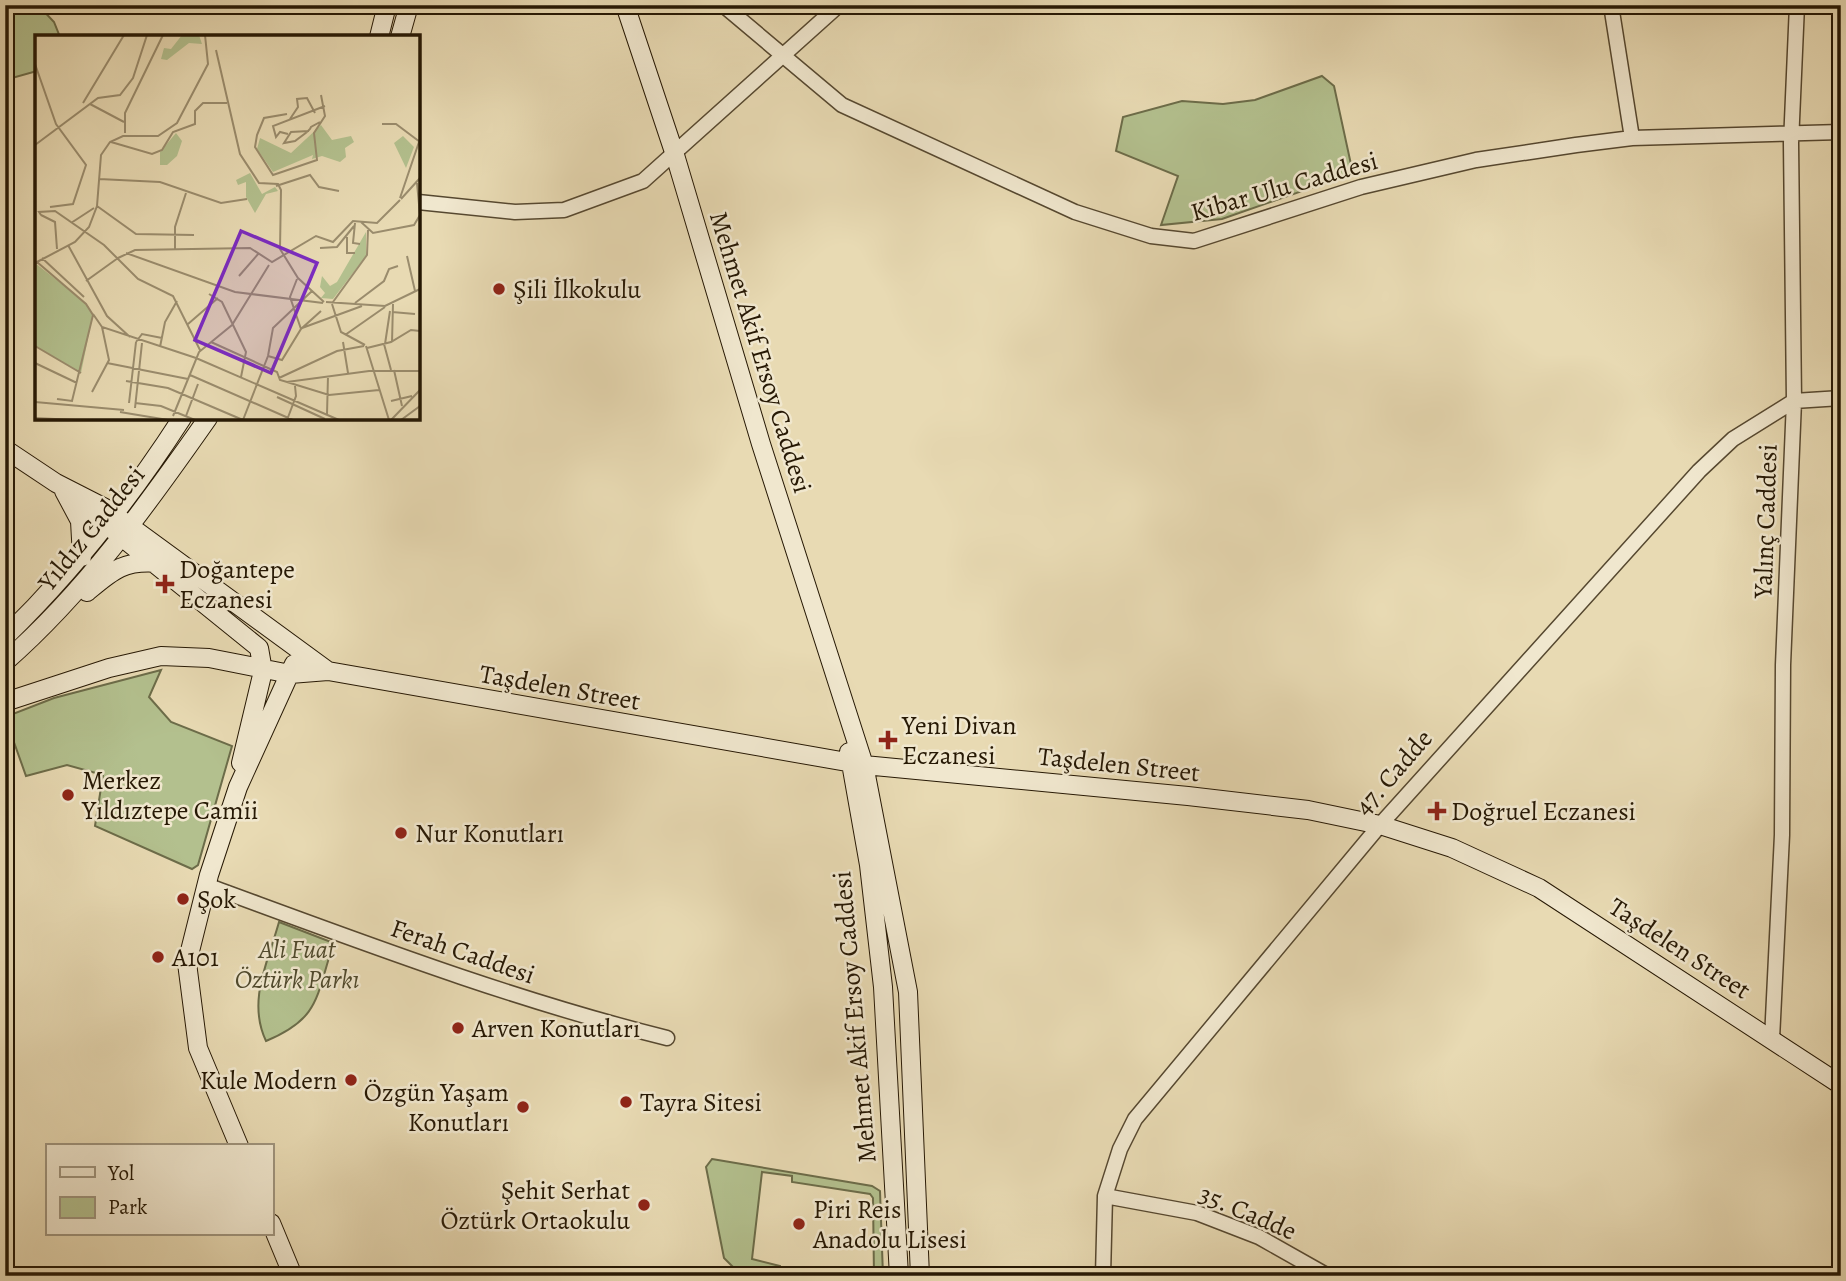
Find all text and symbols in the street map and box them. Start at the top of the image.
inset map [35,35,420,420]
street label: Kibar Ulu Caddesi [1186,143,1382,230]
street label: Mehmet Akif Ersoy Caddesi [701,207,820,497]
place label: Şili İlkokulu [513,272,642,307]
marker: Şili İlkokulu [491,281,507,297]
street label: Yalınç Caddesi [1745,443,1786,600]
street label: Yıldız Caddesi [29,458,153,599]
place label: Doğantepe Eczanesi [179,552,295,617]
marker: Doğantepe Eczanesi [157,576,173,592]
street label: Taşdelen Street [477,656,643,719]
place label: Yeni Divan Eczanesi [901,708,1016,773]
street label: 47. Cadde [1346,722,1440,823]
marker: Yeni Divan Eczanesi [880,732,896,748]
street label: Taşdelen Street [1036,739,1202,790]
place label: Merkez Yıldıztepe Camii [81,763,258,828]
marker: Merkez Yıldıztepe Camii [60,787,76,803]
place label: Doğruel Eczanesi [1451,794,1636,829]
marker: Doğruel Eczanesi [1429,803,1445,819]
place label: Nur Konutları [415,816,564,851]
marker: Nur Konutları [393,825,409,841]
street label: Mehmet Akif Ersoy Caddesi [824,870,885,1164]
place label: Şok [197,882,236,917]
street label: Taşdelen Street [1602,890,1758,1008]
marker: Şok [175,891,191,907]
street label: Ferah Caddesi [386,910,540,993]
park label: Ali Fuat Öztürk Parkı [235,932,359,997]
place label: A101 [171,940,219,975]
marker: A101 [150,949,166,965]
place label: Arven Konutları [471,1011,640,1046]
marker: Arven Konutları [450,1020,466,1036]
place label: Kule Modern [200,1063,337,1098]
marker: Kule Modern [343,1072,359,1088]
place label: Özgün Yaşam Konutları [364,1075,509,1140]
place label: Tayra Sitesi [640,1085,762,1120]
marker: Tayra Sitesi [618,1094,634,1110]
marker: Özgün Yaşam Konutları [515,1099,531,1115]
legend [46,1144,273,1236]
text: Yol [107,1159,134,1187]
place label: Şehit Serhat Öztürk Ortaokulu [440,1173,631,1238]
street label: 35. Cadde [1194,1176,1302,1249]
place label: Piri Reis Anadolu Lisesi [812,1192,967,1257]
text: Park [108,1193,148,1221]
marker: Şehit Serhat Öztürk Ortaokulu [636,1197,652,1213]
marker: Piri Reis Anadolu Lisesi [791,1216,807,1232]

